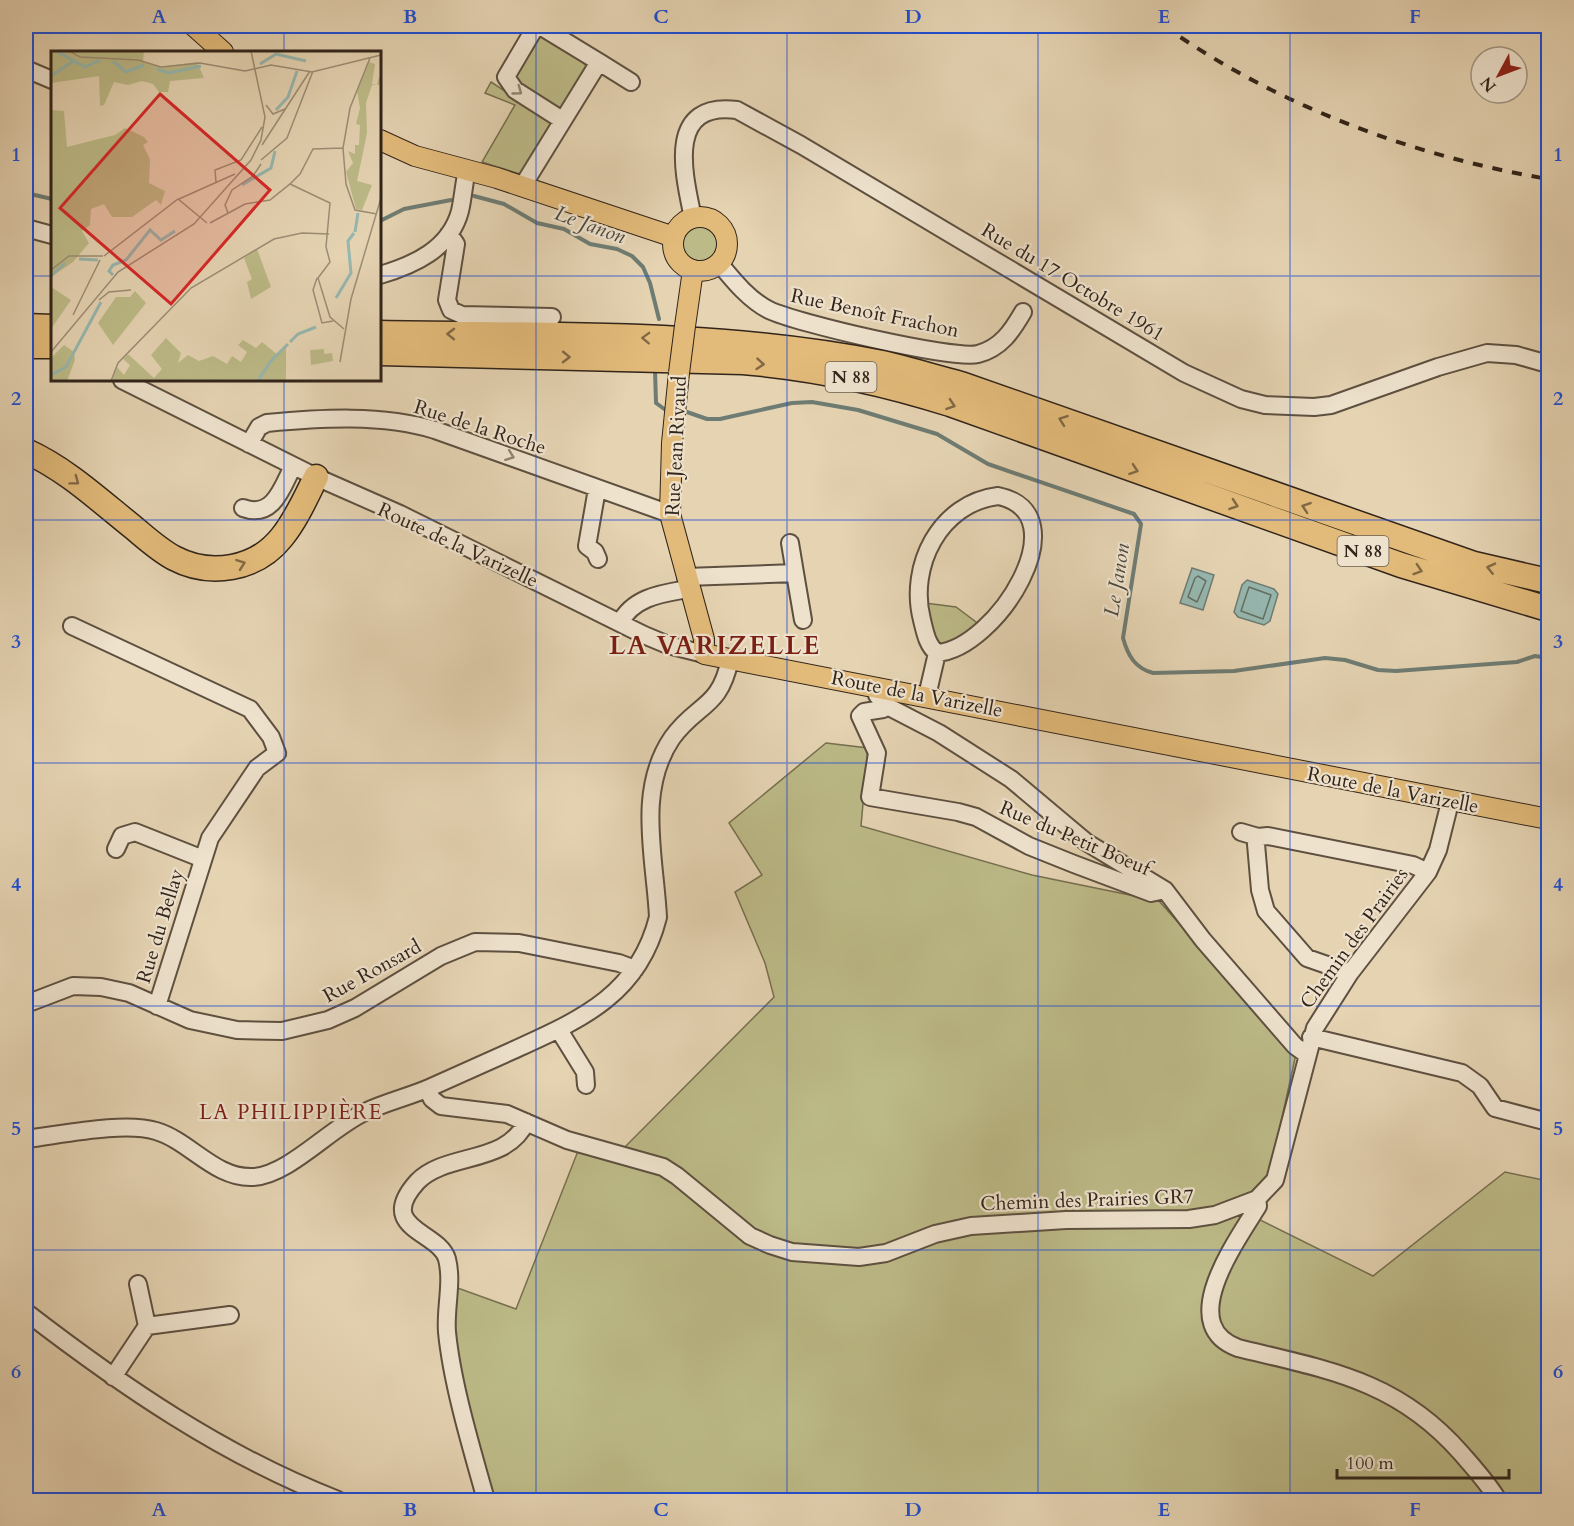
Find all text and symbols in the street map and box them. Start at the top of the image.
text: A [151,3,167,30]
text: B [403,3,417,30]
text: C [653,3,669,30]
text: D [904,3,922,30]
text: E [1158,3,1170,30]
text: F [1409,3,1421,30]
north arrow [1469,45,1529,105]
inset map [51,51,381,381]
text: N [1476,72,1501,97]
one-way arrow [512,84,523,95]
text: 1 [11,141,21,168]
text: 1 [1553,141,1563,168]
water label: Le Janon [550,199,630,252]
street label: Rue du 17 Octobre 1961 [976,217,1170,347]
street label: Rue Benoît Frachon [788,282,962,344]
one-way arrow [447,328,456,341]
one-way arrow [642,332,651,345]
one-way arrow [561,350,570,363]
one-way arrow [756,357,765,370]
road number: N 88 [826,362,876,392]
street label: Rue Jean Rivaud [659,375,693,517]
text: 2 [11,385,21,412]
text: 2 [1553,385,1563,412]
street label: Rue de la Roche [411,393,549,461]
one-way arrow [945,397,955,410]
one-way arrow [1058,415,1069,428]
one-way arrow [504,449,515,462]
one-way arrow [1128,462,1139,475]
one-way arrow [68,474,79,485]
street label: Route de la Varizelle [373,496,543,594]
one-way arrow [1228,498,1239,511]
one-way arrow [1301,502,1312,514]
road number: N 88 [1338,536,1388,566]
water label: Le Janon [1097,541,1137,619]
one-way arrow [235,559,246,572]
one-way arrow [1487,562,1497,575]
one-way arrow [1412,563,1423,575]
text: 3 [11,628,21,655]
district label: LA VARIZELLE [609,628,821,663]
text: 3 [1553,628,1563,655]
street label: Route de la Varizelle [829,664,1005,724]
street label: Route de la Varizelle [1305,760,1481,820]
street label: Rue du Petit Boeuf [995,794,1157,883]
street label: Chemin des Prairies [1294,862,1414,1014]
street label: Rue du Bellay [130,865,190,987]
text: 4 [11,871,21,898]
text: 4 [1553,871,1563,898]
street label: Rue Ronsard [318,933,426,1009]
district label: LA PHILIPPIÈRE [199,1098,383,1127]
text: 5 [11,1115,21,1142]
text: 5 [1553,1115,1563,1142]
street label: Chemin des Prairies GR7 [980,1183,1194,1217]
text: 6 [11,1358,21,1385]
text: 6 [1553,1358,1563,1385]
scale bar [1337,1442,1510,1480]
text: 100 m [1346,1451,1394,1476]
text: A [151,1496,167,1523]
text: B [403,1496,417,1523]
text: C [653,1496,669,1523]
text: D [904,1496,922,1523]
text: E [1158,1496,1170,1523]
text: F [1409,1496,1421,1523]

